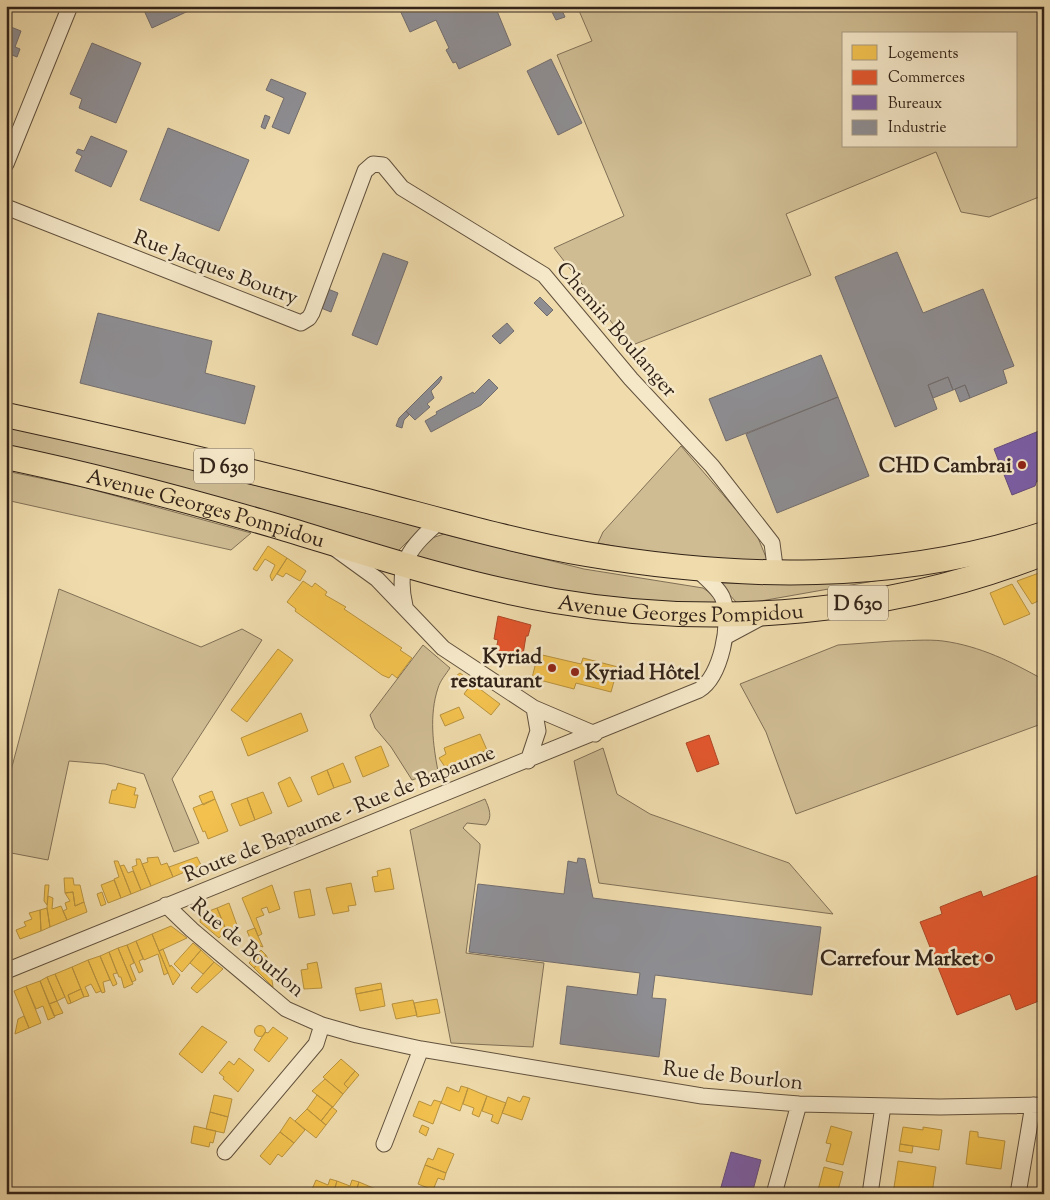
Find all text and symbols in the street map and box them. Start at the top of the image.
legend [842,32,1018,148]
text: Logements [888,44,959,65]
text: Commerces [888,68,965,89]
text: Bureaux [888,94,942,115]
text: Industrie [888,118,946,139]
street label: Rue Jacques Boutry [129,224,303,314]
street label: Chemin Boulanger [548,256,683,405]
road number: D 630 [194,448,254,484]
place label: CHD Cambrai [879,452,1012,482]
marker: CHD Cambrai [1016,459,1028,471]
street label: Avenue Georges Pompidou [83,463,328,557]
road number: D 630 [828,586,888,620]
street label: Avenue Georges Pompidou [555,589,805,632]
place label: Kyriad restaurant [450,643,543,697]
place label: Kyriad Hôtel [585,659,700,689]
marker: Kyriad restaurant [546,662,558,674]
marker: Kyriad Hôtel [569,666,581,678]
street label: Route de Bapaume - Rue de Bapaume [179,738,500,891]
street label: Rue de Bourlon [183,892,310,1005]
place label: Carrefour Market [820,945,980,975]
marker: Carrefour Market [983,952,995,964]
street label: Rue de Bourlon [661,1055,804,1099]

